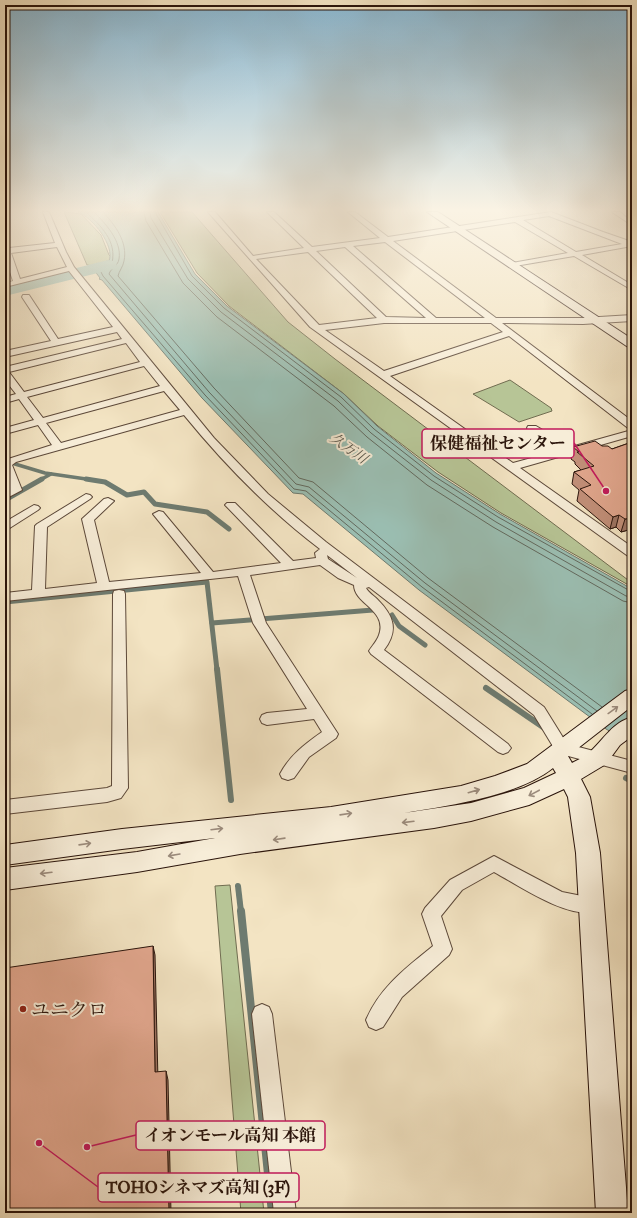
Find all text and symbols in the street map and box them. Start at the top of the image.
water label: 久万川 [327,429,372,469]
callout: 保健福祉センター [422,429,574,458]
text: 保健福祉センター [430,433,566,454]
one-way arrow [608,705,619,714]
one-way arrow [467,787,480,795]
one-way arrow [528,790,540,798]
one-way arrow [339,810,352,818]
one-way arrow [402,819,415,826]
one-way arrow [210,826,223,833]
one-way arrow [273,835,286,843]
one-way arrow [78,840,91,848]
one-way arrow [168,851,181,859]
one-way arrow [40,869,53,877]
place label: ユニクロ [31,998,107,1021]
marker: ユニクロ [18,1004,28,1014]
callout: イオンモール高知 本館 [136,1121,325,1150]
text: イオンモール高知 本館 [144,1125,316,1146]
callout: TOHOシネマズ高知 (3F) [98,1173,299,1202]
text: TOHOシネマズ高知 (3F) [105,1177,290,1198]

